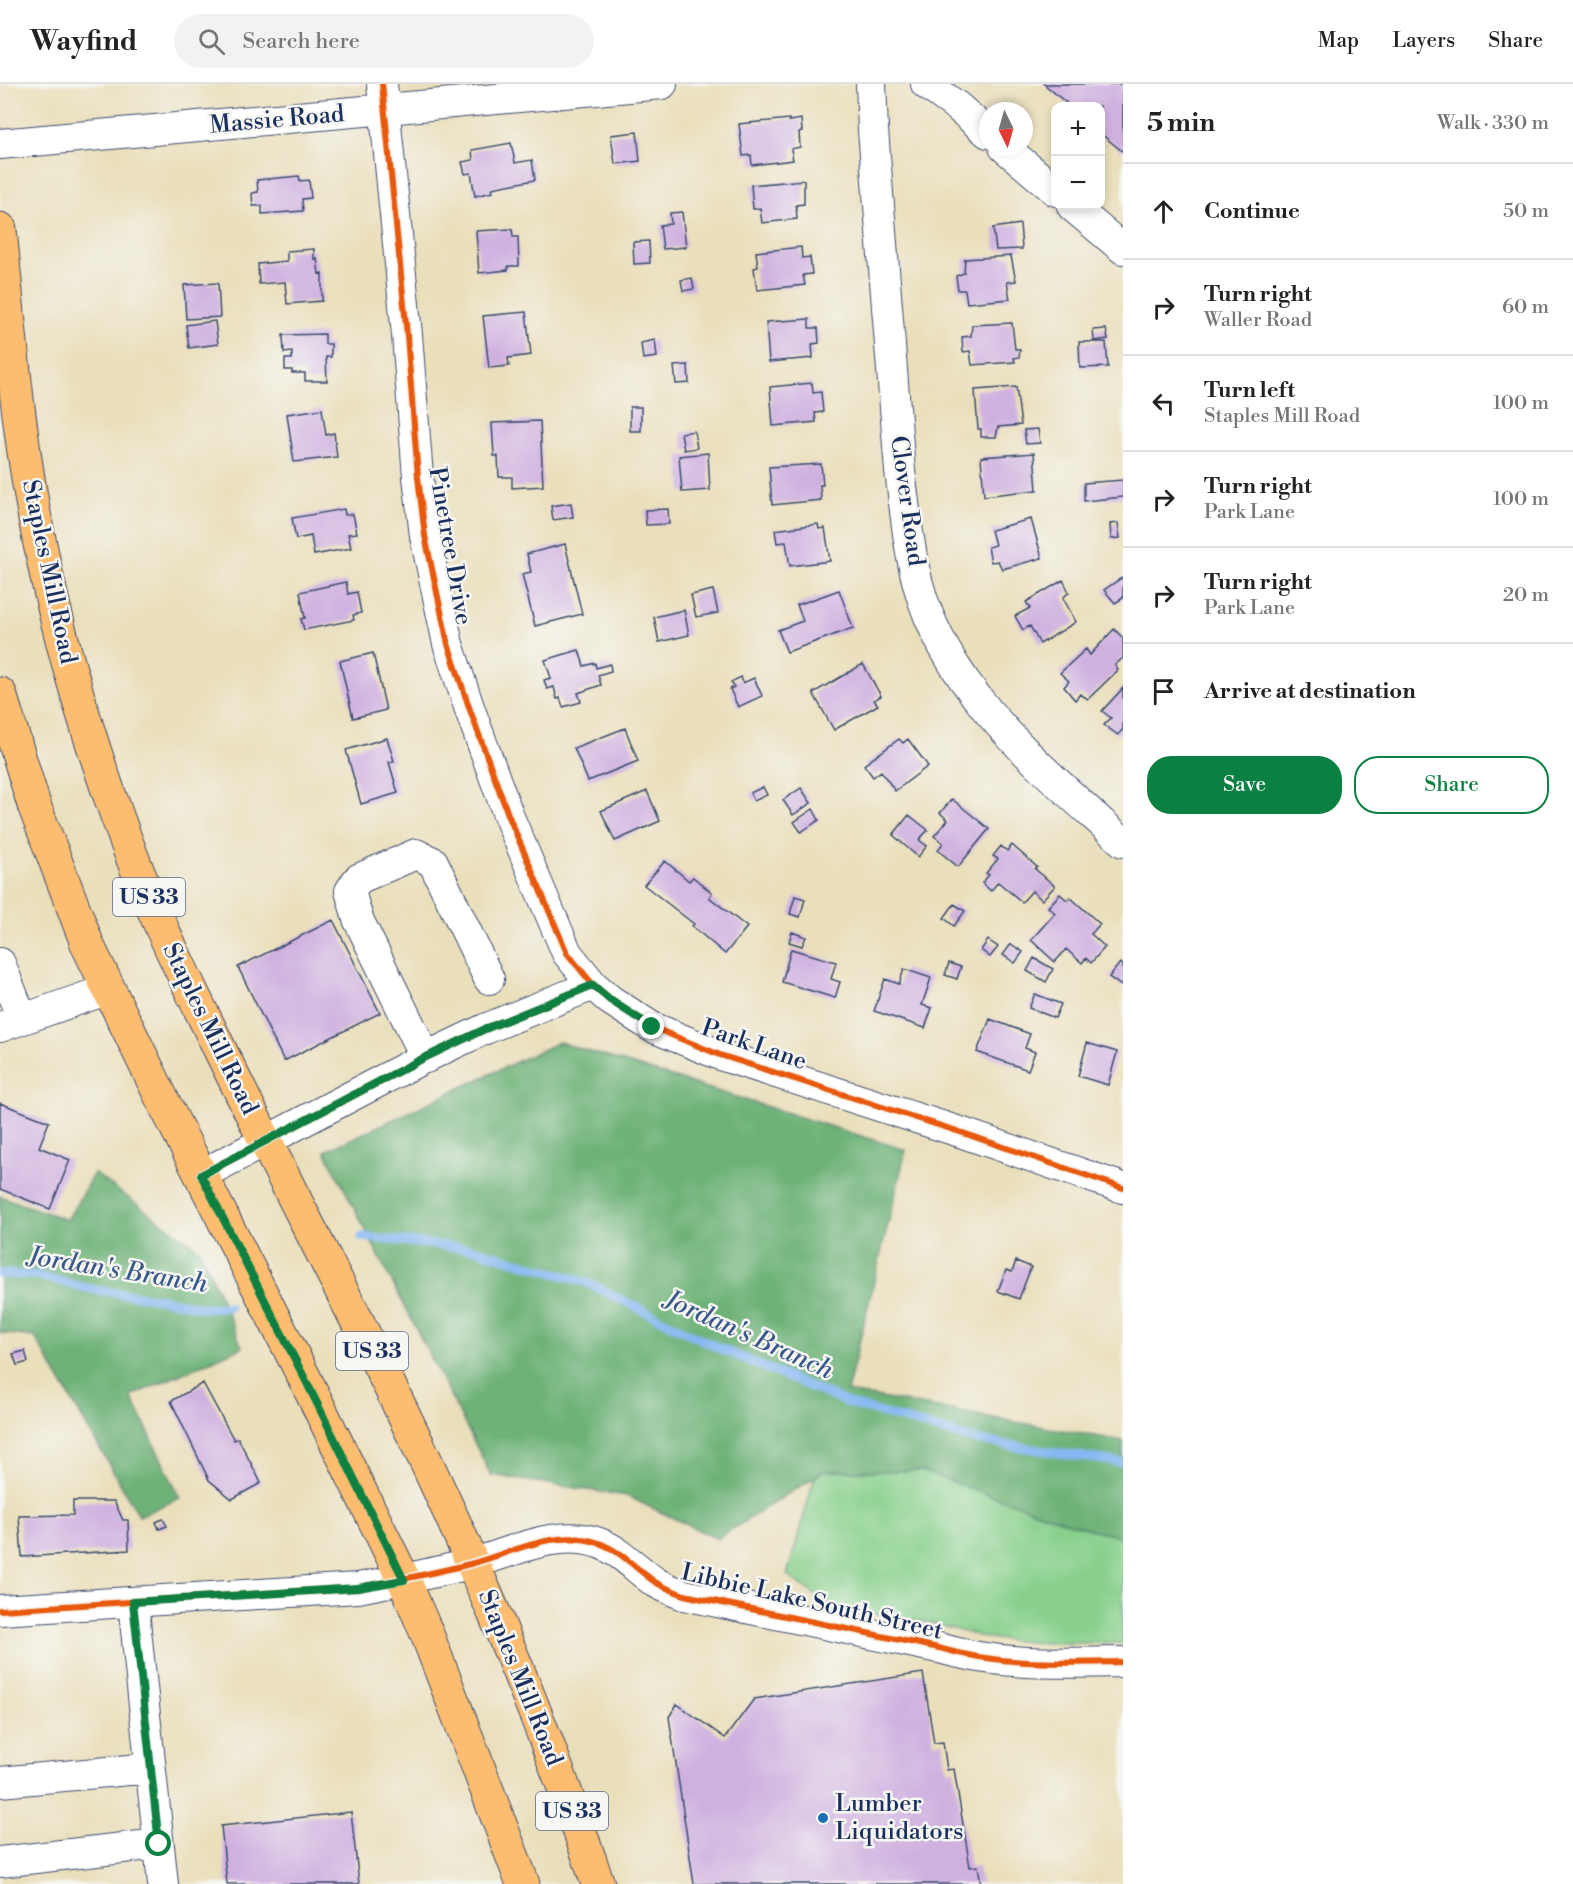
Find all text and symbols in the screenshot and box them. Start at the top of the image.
search box [174,14,594,68]
text: Wayfind [30,24,138,59]
icon: search [195,25,228,58]
text: Search here [243,28,360,55]
text: Map [1318,28,1359,54]
text: Layers [1392,28,1455,54]
text: Share [1488,28,1543,54]
street label: Massie Road [208,99,346,141]
north arrow [979,102,1033,156]
map controls [1051,102,1105,210]
button: + [1051,102,1105,156]
text: 5 min [1147,107,1215,139]
text: Walk · 330 m [1437,111,1549,136]
button: − [1051,156,1105,210]
icon: ahead [1147,195,1180,228]
text: Continue [1204,198,1300,225]
text: 50 m [1503,199,1549,224]
text: Turn right [1204,281,1312,308]
icon: right [1147,291,1180,324]
text: 60 m [1502,295,1549,320]
text: Waller Road [1204,308,1312,333]
text: Turn left [1204,377,1295,404]
icon: left [1147,387,1180,420]
text: 100 m [1493,391,1549,416]
text: Staples Mill Road [1204,404,1360,429]
street label: Clover Road [883,434,931,568]
street label: Pinetree Drive [421,465,479,627]
text: Turn right [1204,473,1312,500]
street label: Staples Mill Road [15,477,83,667]
icon: right [1147,483,1180,516]
text: 100 m [1493,487,1549,512]
text: Park Lane [1204,500,1295,525]
text: Turn right [1204,569,1312,596]
icon: right [1147,579,1180,612]
text: 20 m [1503,583,1549,608]
text: Park Lane [1204,596,1295,621]
icon: arrive [1147,675,1180,708]
text: Arrive at destination [1204,678,1416,705]
button: Save [1147,756,1342,814]
button: Share [1354,756,1549,814]
road number: US 33 [113,878,185,916]
street label: Staples Mill Road [155,938,265,1120]
route end [638,1013,664,1039]
street label: Park Lane [697,1013,811,1077]
water label: Jordan's Branch [23,1240,210,1300]
water label: Jordan's Branch [657,1282,839,1387]
road number: US 33 [336,1332,408,1370]
street label: Libbie Lake South Street [678,1557,946,1647]
street label: Staples Mill Road [471,1586,569,1771]
place label: Lumber Liquidators [835,1789,964,1847]
road number: US 33 [536,1792,608,1830]
marker: Lumber Liquidators [816,1811,830,1825]
route start [145,1830,171,1856]

